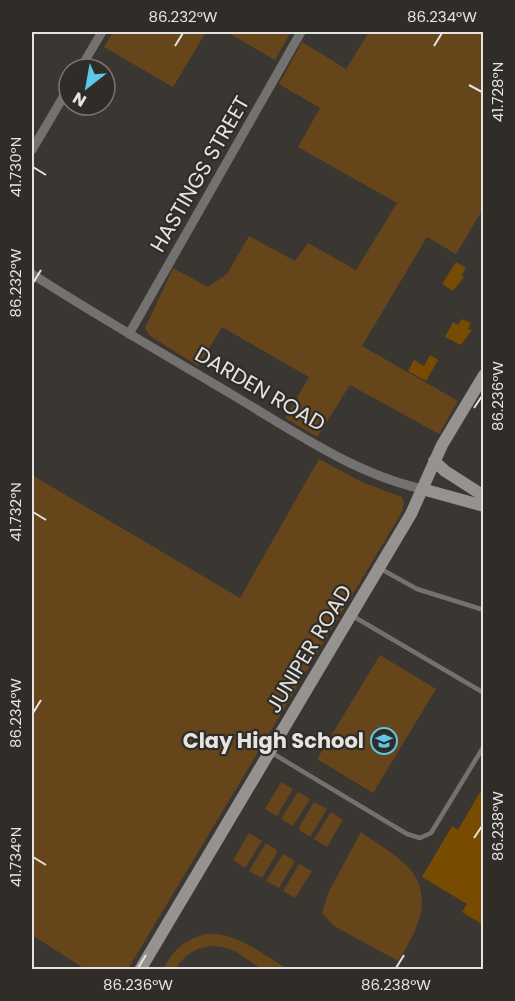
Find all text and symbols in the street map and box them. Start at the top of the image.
text: 86.232°W [148,6,218,27]
text: 86.234°W [407,6,477,27]
north arrow [57,57,117,117]
text: 41.728°N [487,62,508,122]
text: N [68,86,91,112]
street label: HASTINGS STREET [143,90,256,257]
text: 41.730°N [5,137,26,197]
text: 86.232°W [5,248,26,318]
street label: DARDEN ROAD [190,339,331,438]
text: 86.236°W [487,361,508,431]
text: 41.732°N [5,482,26,542]
street label: JUNIPER ROAD [259,579,358,718]
text: 86.234°W [5,678,26,748]
place label: Clay High School [183,726,364,755]
school or university icon: Clay High School [369,726,399,756]
text: 86.238°W [487,791,508,861]
text: 41.734°N [5,827,26,887]
text: 86.236°W [103,974,173,995]
text: 86.238°W [361,974,431,995]

